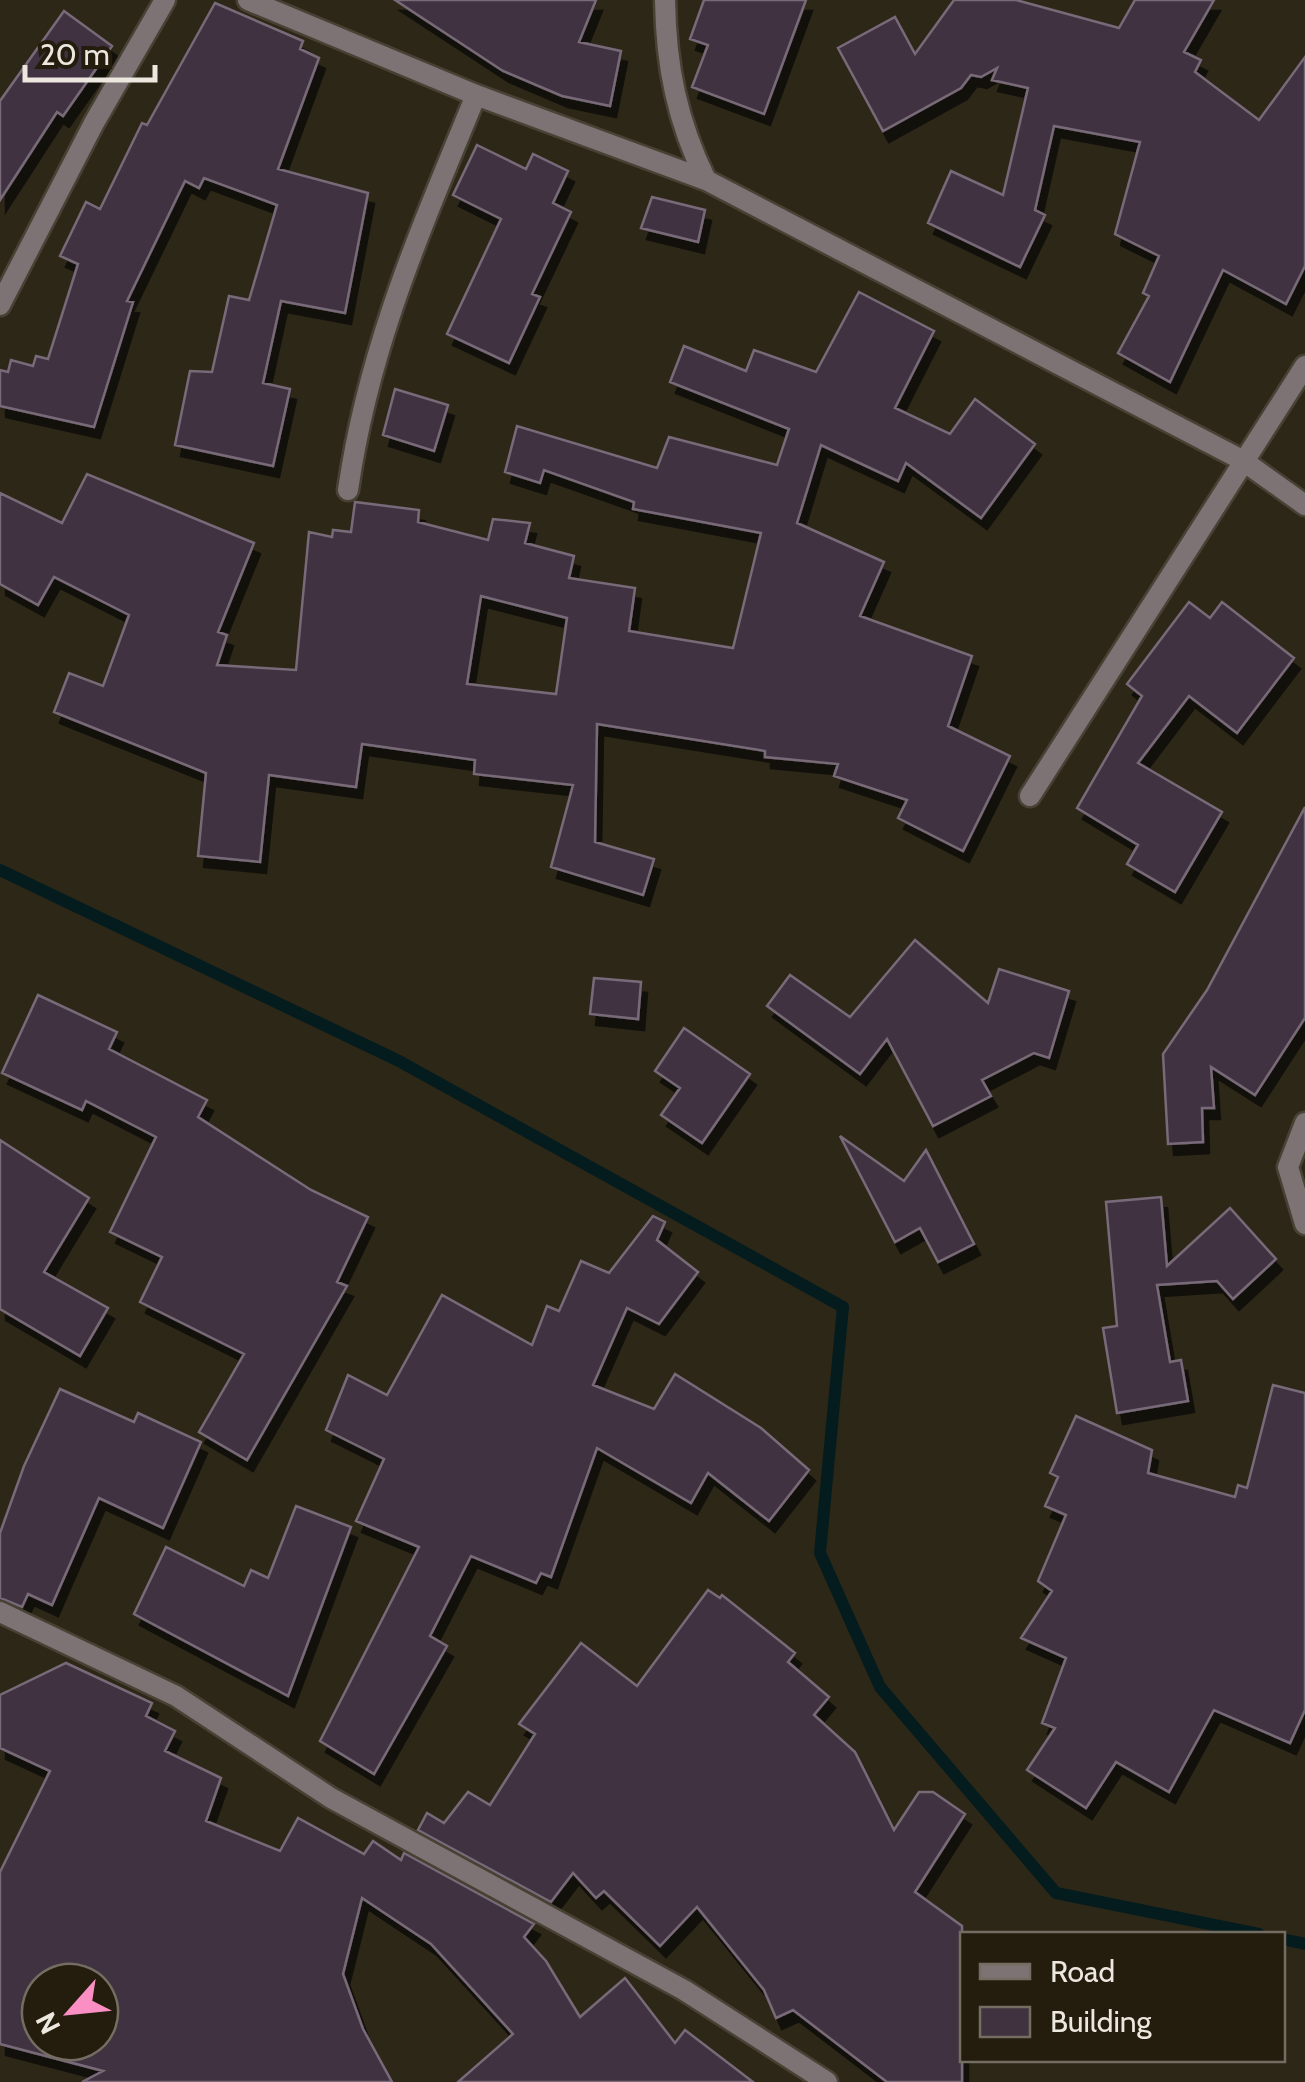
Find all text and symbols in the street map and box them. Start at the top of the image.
scale bar [25,20,155,82]
text: 20 m [40,36,110,73]
legend [960,1932,1285,2062]
text: Road [1050,1953,1115,1990]
north arrow [20,1962,120,2062]
text: Building [1050,2003,1153,2040]
text: N [28,2007,67,2040]

